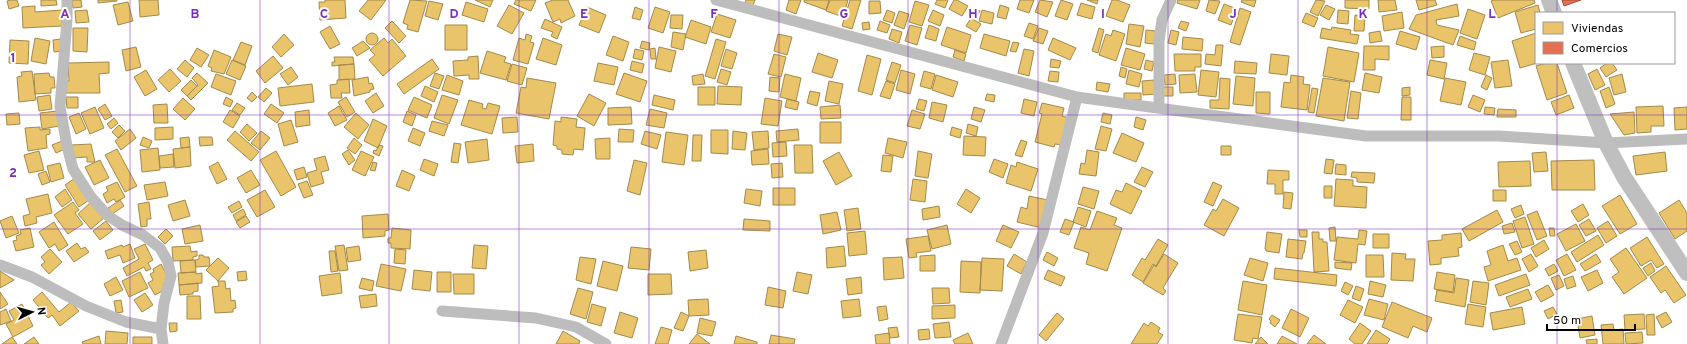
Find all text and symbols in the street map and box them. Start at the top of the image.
text: A [60,7,70,23]
text: B [191,7,200,23]
text: C [320,7,328,23]
text: D [449,7,459,23]
text: E [580,7,588,23]
text: F [710,7,718,23]
text: G [840,7,849,23]
text: H [968,7,978,23]
text: I [1101,7,1105,23]
text: J [1229,7,1237,23]
text: K [1358,7,1368,23]
text: L [1488,7,1496,23]
legend [1535,12,1675,64]
text: Viviendas [1571,21,1623,37]
text: Comercios [1571,41,1628,57]
text: 1 [10,51,16,67]
text: 2 [9,166,17,182]
north arrow [12,292,52,332]
text: N [34,306,48,316]
scale bar [1547,306,1635,332]
text: 50 m [1553,313,1581,329]

